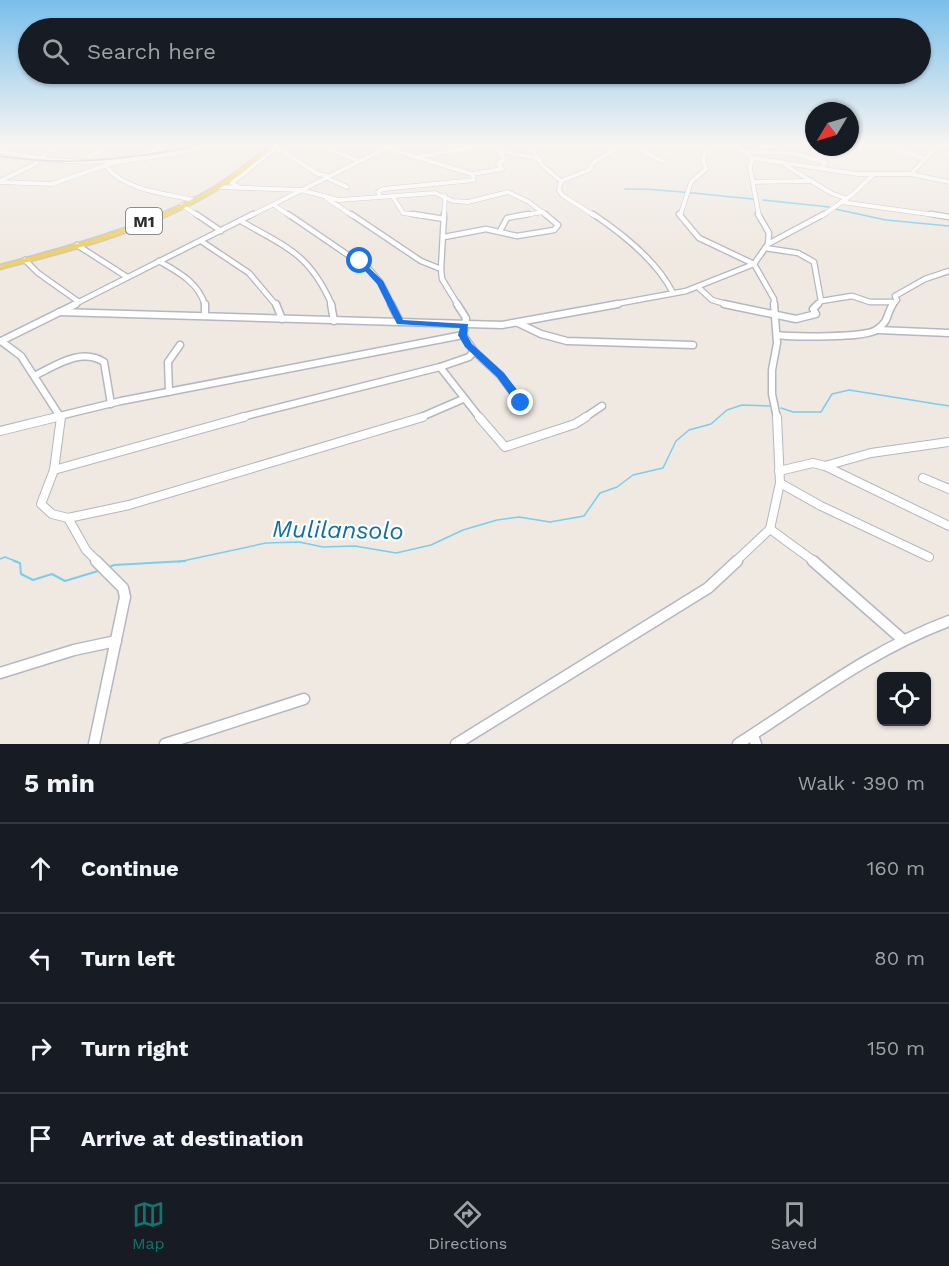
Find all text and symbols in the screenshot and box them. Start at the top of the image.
search box [18,18,931,84]
icon: search [39,35,72,68]
text: Search here [87,39,216,64]
north arrow [805,102,859,156]
road number: M1 [126,208,162,234]
route start [346,247,372,273]
route end [507,389,533,415]
water label: Mulilansolo [272,515,404,545]
map controls [877,672,931,726]
button: locate [877,672,931,726]
text: 5 min [24,768,95,798]
text: Walk · 390 m [798,771,925,795]
icon: ahead [24,852,57,885]
text: Continue [81,856,179,881]
text: 160 m [867,856,925,880]
icon: left [24,942,57,975]
text: Turn left [81,946,175,971]
text: 80 m [874,946,925,970]
icon: right [24,1032,57,1065]
text: Turn right [81,1036,188,1061]
text: 150 m [867,1036,925,1060]
icon: arrive [24,1122,57,1155]
text: Arrive at destination [81,1126,304,1151]
tab: Map [132,1198,165,1253]
tab: Directions [428,1198,507,1253]
tab: Saved [771,1198,817,1253]

